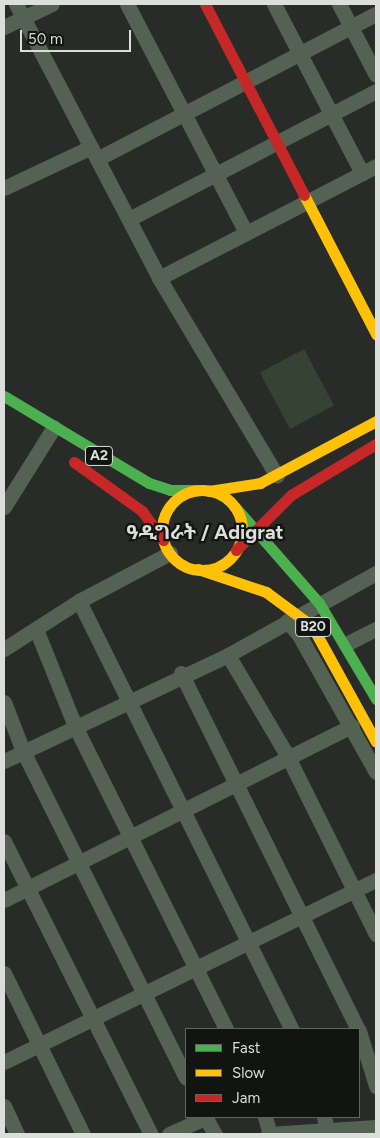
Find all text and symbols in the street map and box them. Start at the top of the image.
scale bar [22,20,134,52]
text: 50 m [28,30,63,48]
road number: A2 [84,444,114,468]
district label: ዓዲግራት / Adigrat [126,520,284,544]
road number: B20 [294,616,332,638]
legend [185,1028,360,1118]
text: Fast [232,1039,260,1057]
text: Slow [232,1064,265,1082]
text: Jam [232,1089,260,1107]

